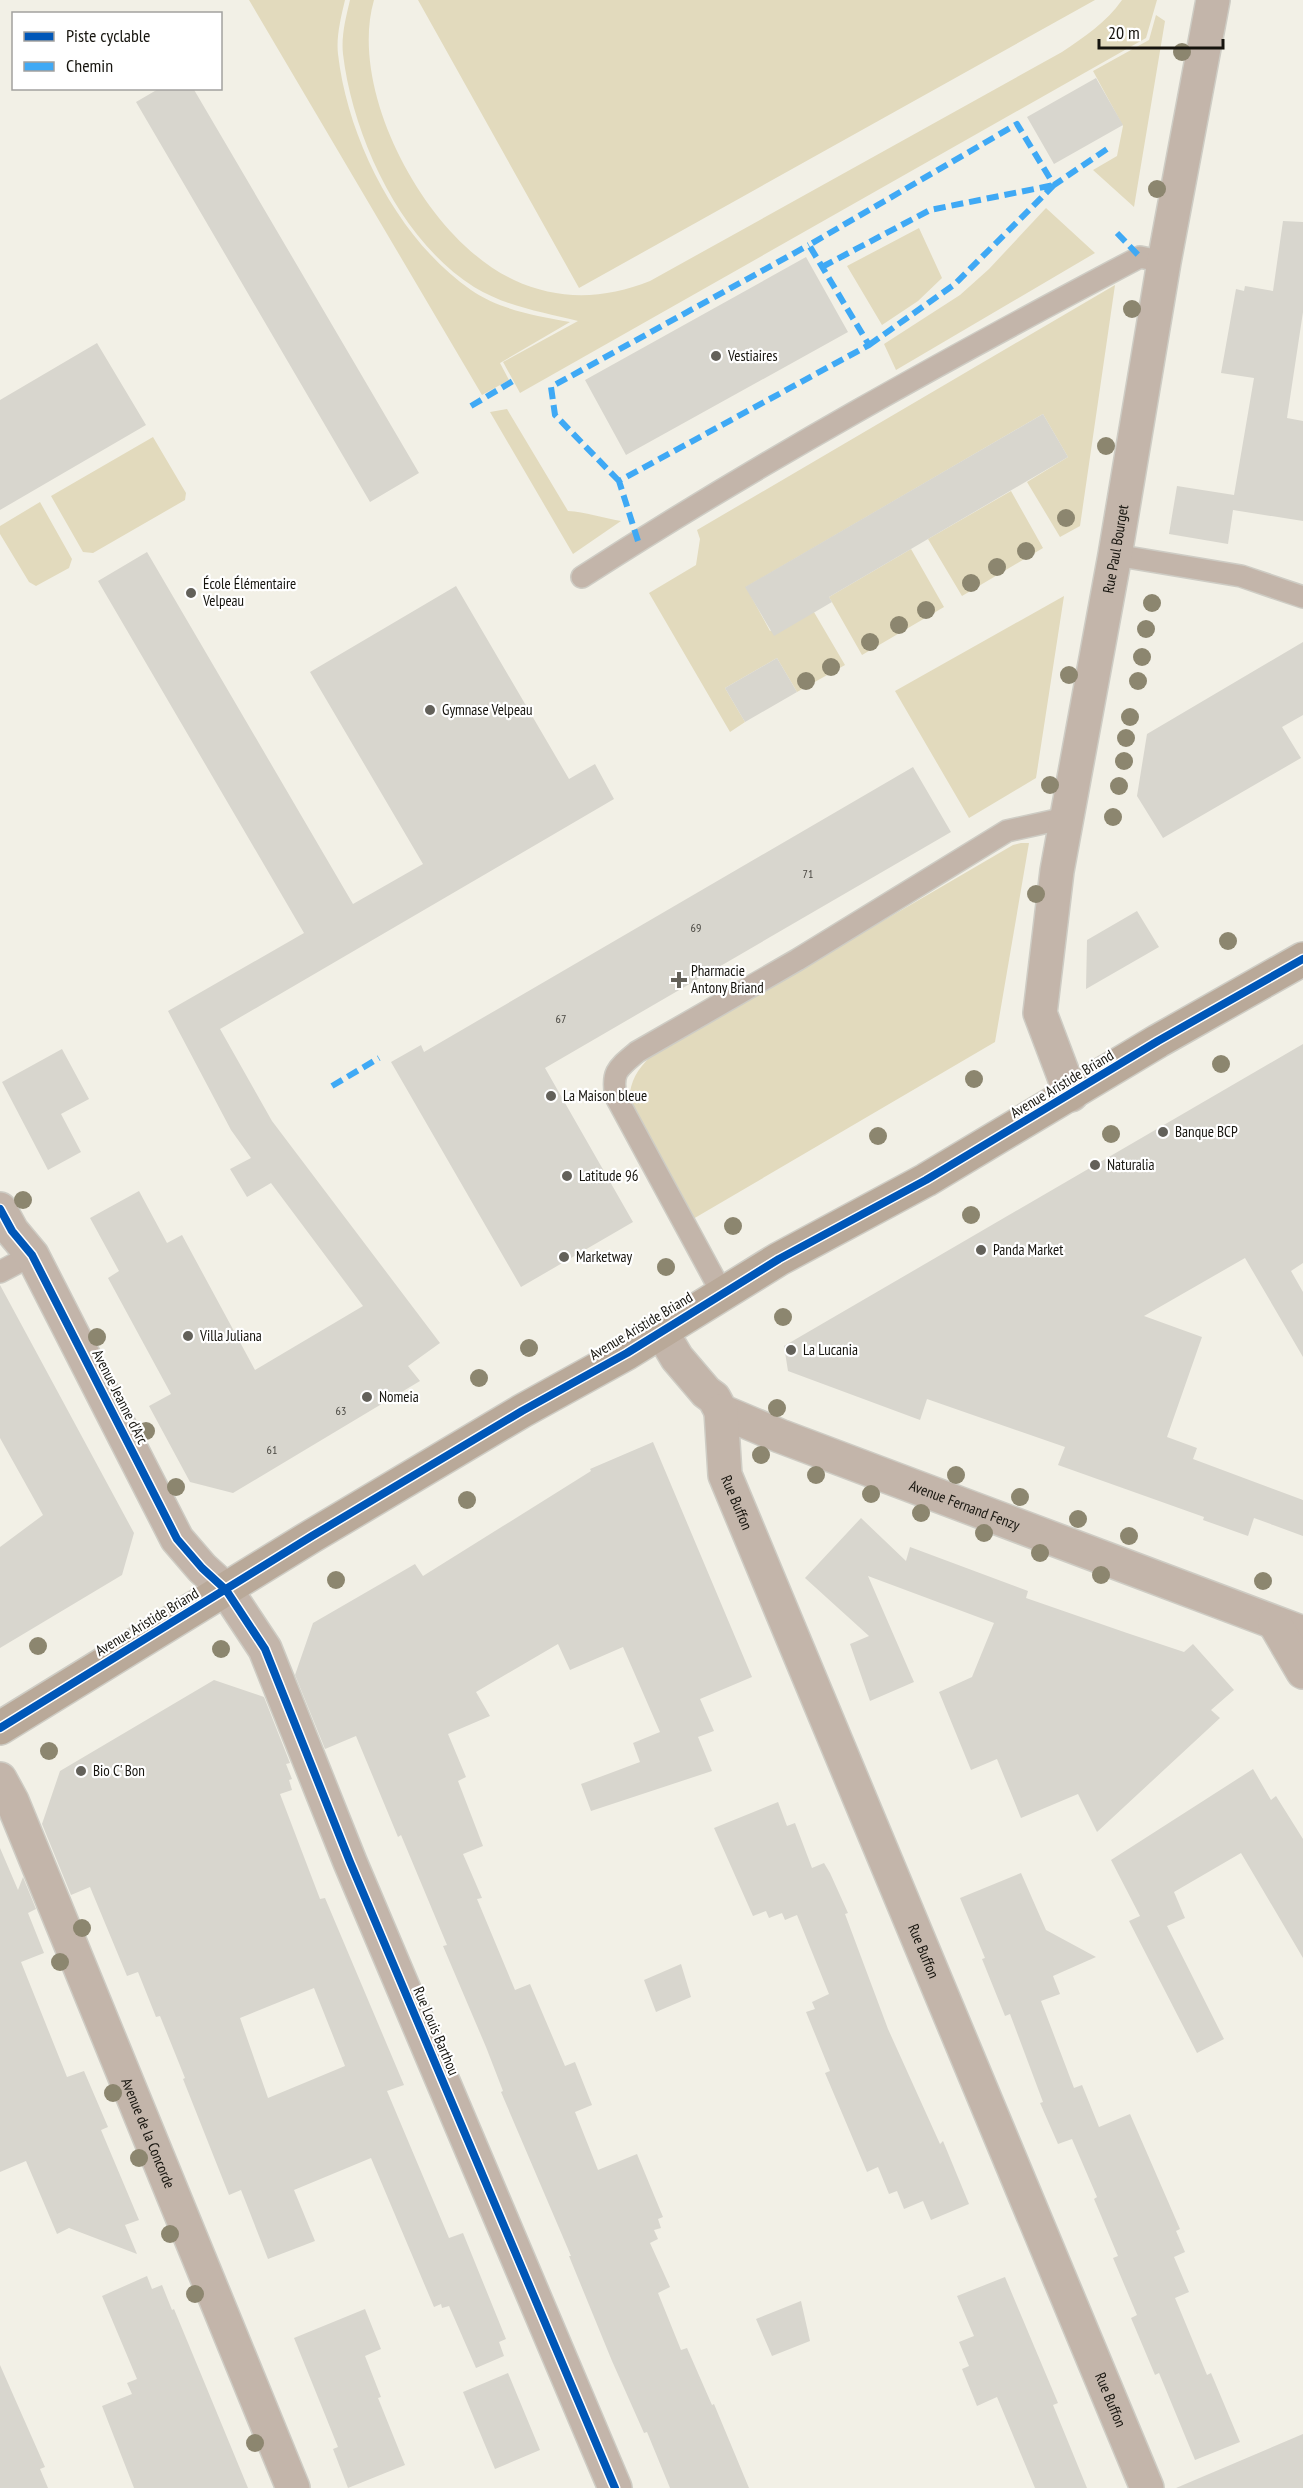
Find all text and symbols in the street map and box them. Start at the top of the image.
legend [12,12,222,90]
scale bar [1099,12,1224,50]
text: 20 m [1108,21,1140,44]
text: Piste cyclable [66,24,150,47]
text: Chemin [66,54,113,77]
place label: Vestiaires [727,346,778,365]
marker: Vestiaires [709,349,723,363]
street label: Rue Paul Bourget [1098,503,1132,595]
place label: École Élémentaire Velpeau [202,574,296,610]
marker: École Élémentaire Velpeau [184,586,198,600]
place label: Gymnase Velpeau [442,700,533,719]
marker: Gymnase Velpeau [423,703,437,717]
house number: 71 [803,866,813,881]
house number: 69 [691,920,701,935]
place label: Pharmacie Antony Briand [691,961,764,997]
marker: Pharmacie Antony Briand [672,973,686,987]
house number: 67 [556,1011,566,1026]
street label: Avenue Aristide Briand [1007,1045,1117,1122]
place label: La Maison bleue [563,1086,647,1105]
marker: La Maison bleue [544,1089,558,1103]
place label: Banque BCP [1175,1122,1238,1141]
marker: Banque BCP [1156,1125,1170,1139]
place label: Naturalia [1107,1155,1155,1174]
marker: Naturalia [1088,1158,1102,1172]
place label: Latitude 96 [579,1166,639,1185]
marker: Latitude 96 [560,1169,574,1183]
place label: Panda Market [993,1240,1063,1259]
marker: Panda Market [974,1243,988,1257]
place label: Marketway [576,1247,633,1266]
marker: Marketway [557,1250,571,1264]
street label: Avenue Aristide Briand [586,1287,696,1364]
place label: Villa Juliana [199,1326,262,1345]
marker: Villa Juliana [181,1329,195,1343]
place label: La Lucania [803,1340,858,1359]
marker: La Lucania [784,1343,798,1357]
street label: Avenue Jeanne d'Arc [88,1346,153,1448]
place label: Nomeia [379,1387,419,1406]
marker: Nomeia [360,1390,374,1404]
house number: 63 [336,1403,346,1418]
house number: 61 [267,1442,277,1457]
street label: Rue Buffon [717,1472,757,1533]
street label: Avenue Fernand Fenzy [907,1476,1023,1535]
street label: Avenue Aristide Briand [92,1583,202,1660]
place label: Bio C' Bon [93,1761,145,1780]
marker: Bio C' Bon [74,1764,88,1778]
street label: Rue Buffon [904,1921,944,1981]
street label: Rue Louis Barthou [409,1984,464,2078]
street label: Avenue de la Concorde [117,2075,179,2191]
street label: Rue Buffon [1091,2370,1131,2430]

